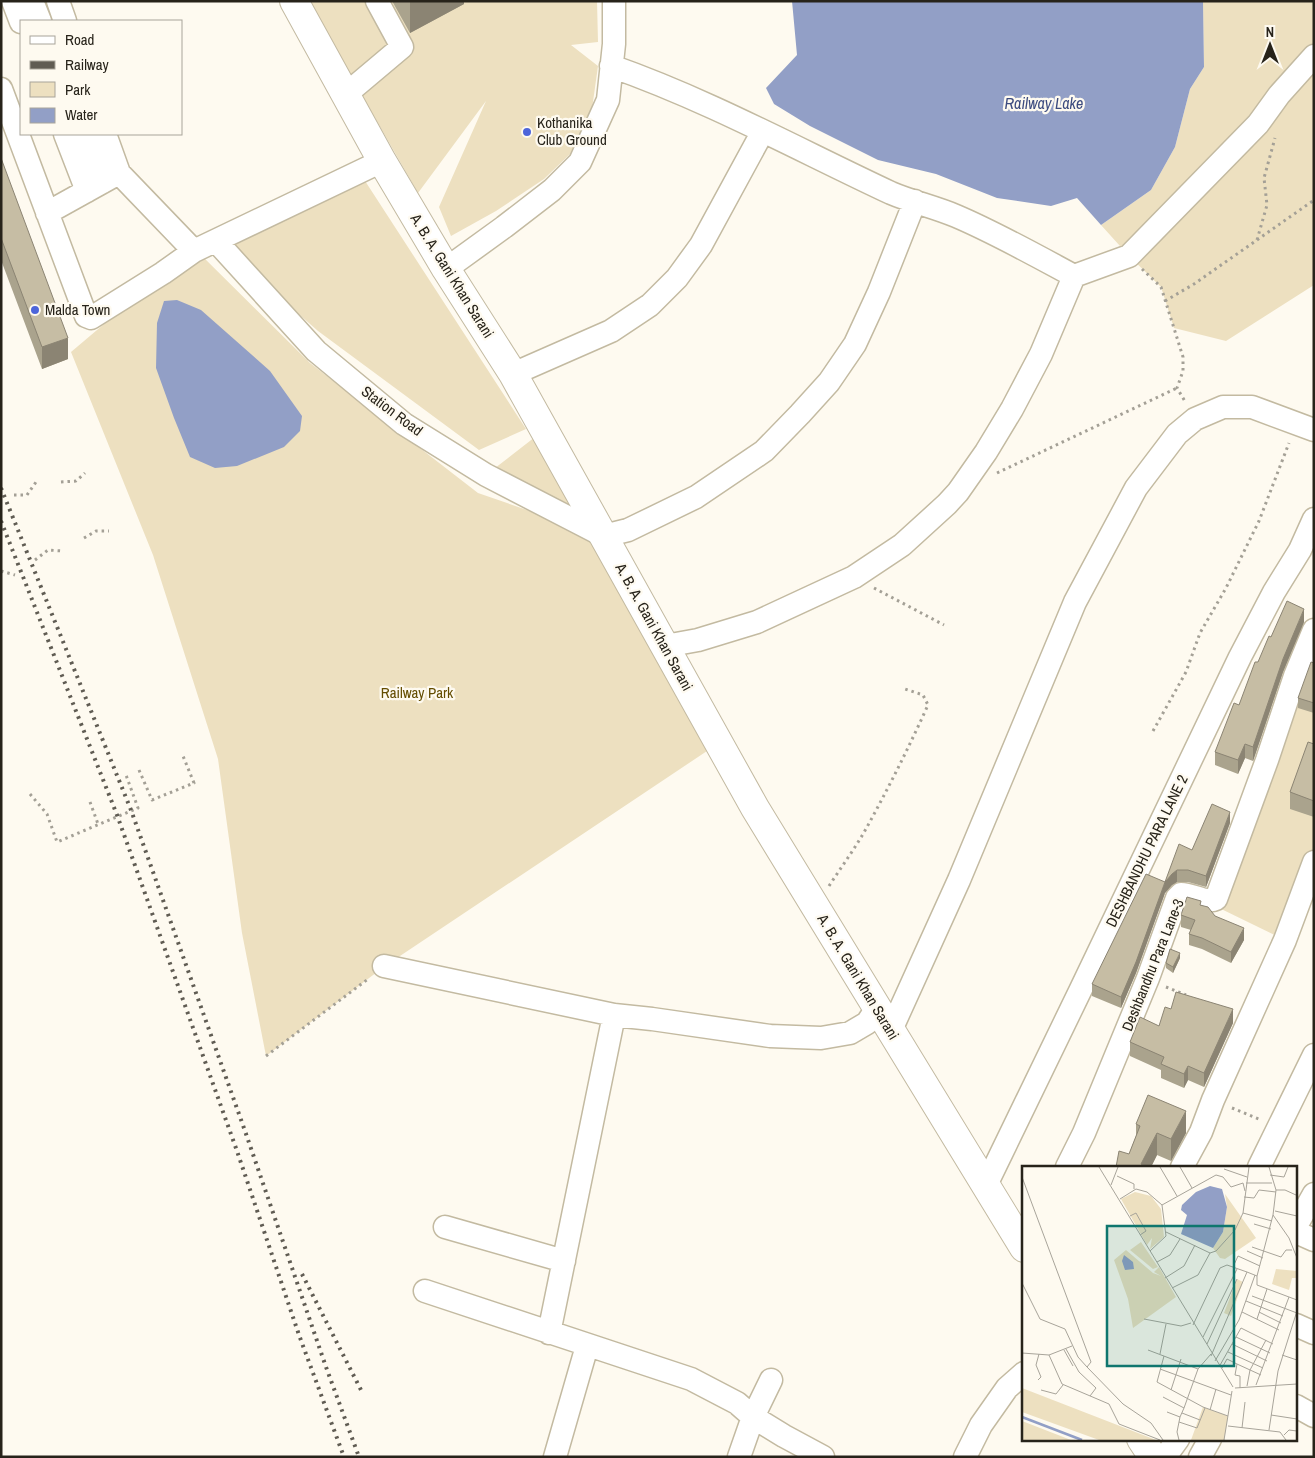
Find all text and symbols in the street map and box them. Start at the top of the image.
legend [20,20,182,135]
north arrow [1245,20,1295,70]
text: N [1266,23,1274,41]
text: Road [65,29,94,50]
text: Railway [65,54,110,75]
text: Park [65,79,91,100]
water label: Railway Lake [1005,92,1083,114]
text: Water [65,104,97,125]
place label: Kothanika Club Ground [537,112,607,150]
marker: Kothanika Club Ground [521,126,533,138]
street label: A. B. A. Gani Khan Sarani [405,209,499,342]
place label: Malda Town [45,299,110,320]
marker: Malda Town [29,304,41,316]
street label: Station Road [357,381,427,441]
street label: A. B. A. Gani Khan Sarani [610,558,698,694]
park label: Railway Park [381,682,454,703]
street label: DESHBANDHU PARA LANE 2 [1100,771,1193,931]
street label: Deshbandhu Para Lane-3 [1116,895,1189,1034]
street label: A. B. A. Gani Khan Sarani [812,909,904,1043]
inset map [1022,1166,1298,1440]

